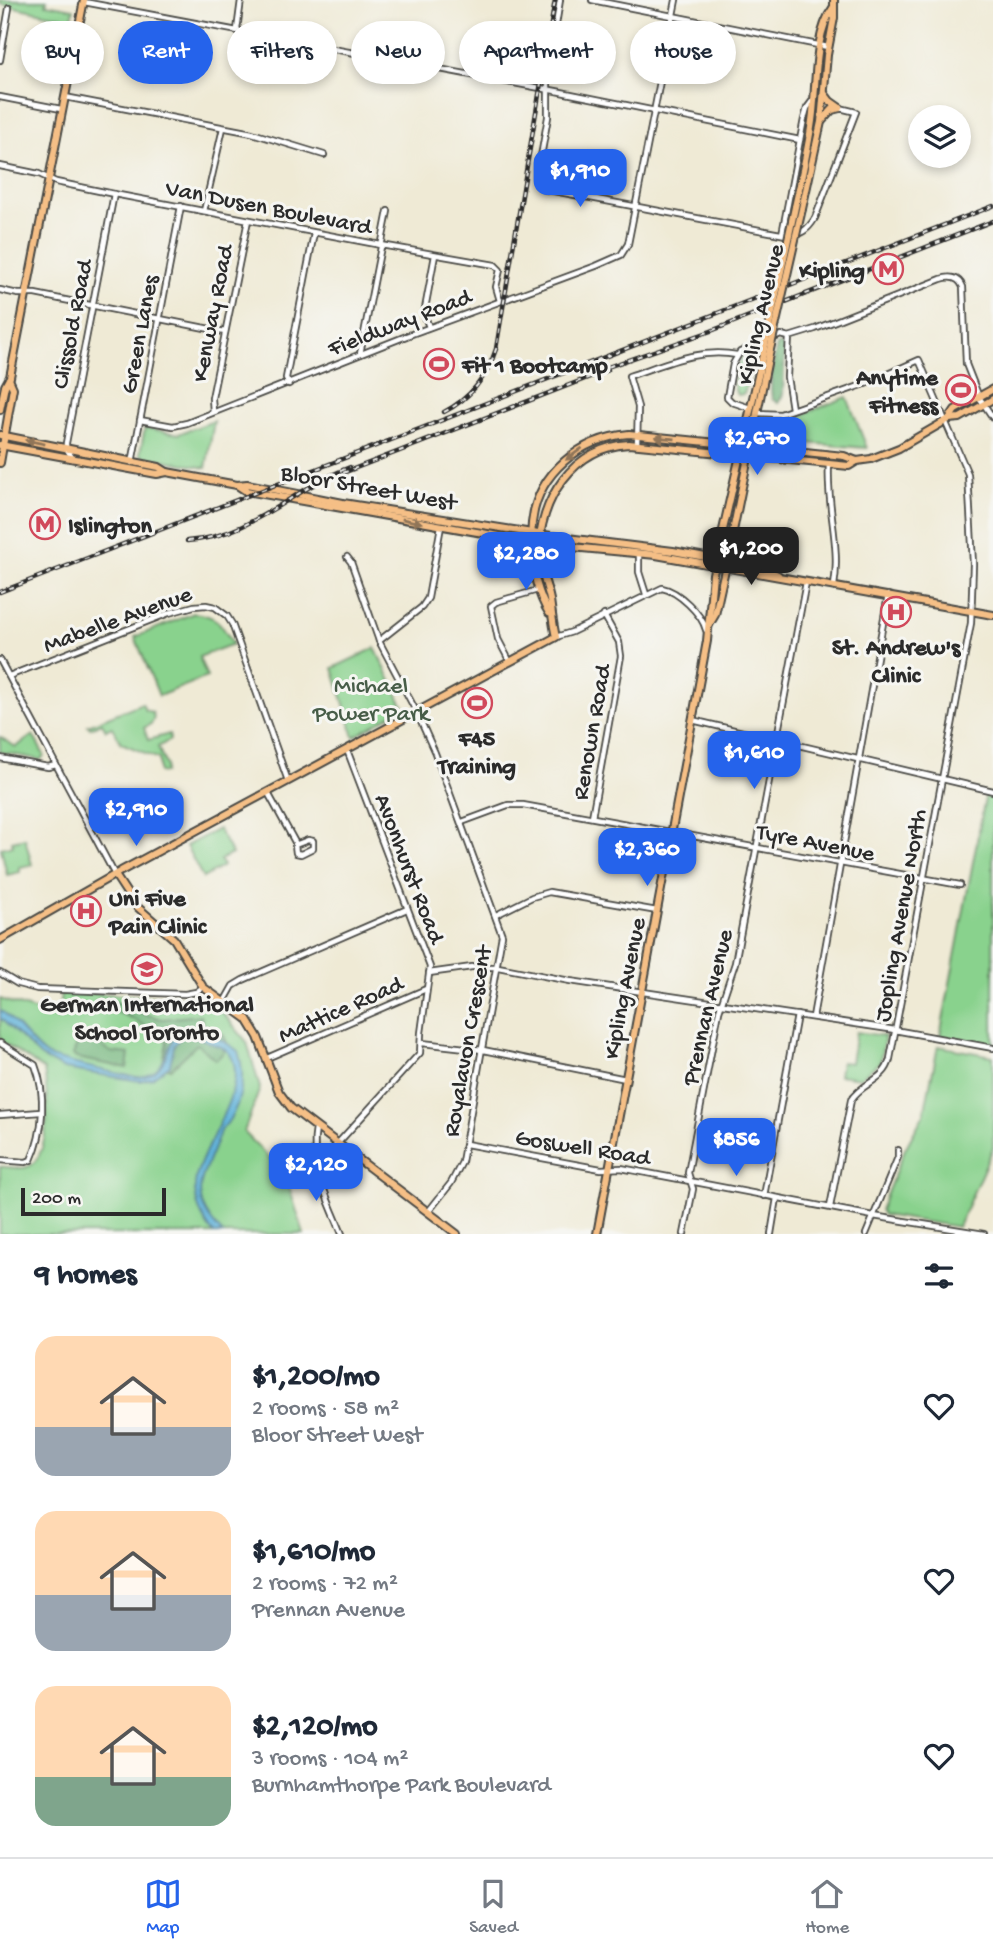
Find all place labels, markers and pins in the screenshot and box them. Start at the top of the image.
pin: $1,910 [523,150,637,209]
metro station icon: Kipling [871,252,905,286]
place label: Kipling [798,258,865,287]
sports icon: Fit 1 Bootcamp [422,347,456,381]
place label: Fit 1 Bootcamp [461,353,608,382]
place label: Anytime Fitness [855,365,940,422]
sports icon: Anytime Fitness [944,373,978,407]
pin: $2,670 [700,418,814,477]
metro station icon: Islington [28,507,62,541]
place label: Islington [68,513,152,542]
pin: $1,200 [694,528,808,587]
pin: $2,280 [469,532,583,592]
hospital icon: St. Andrew's Clinic [879,595,913,629]
place label: St. Andrew's Clinic [832,635,961,692]
sports icon: F45 Training [460,686,494,720]
place label: F45 Training [436,726,516,783]
pin: $1,610 [697,732,811,791]
pin: $2,910 [79,788,193,848]
pin: $2,360 [590,828,704,888]
place label: Uni Five Pain Clinic [107,886,208,943]
hospital icon: Uni Five Pain Clinic [69,894,103,928]
school or university icon: German International School Toronto [130,952,164,986]
place label: German International School Toronto [40,992,254,1049]
pin: $856 [695,1118,777,1178]
pin: $2,120 [259,1144,373,1203]

